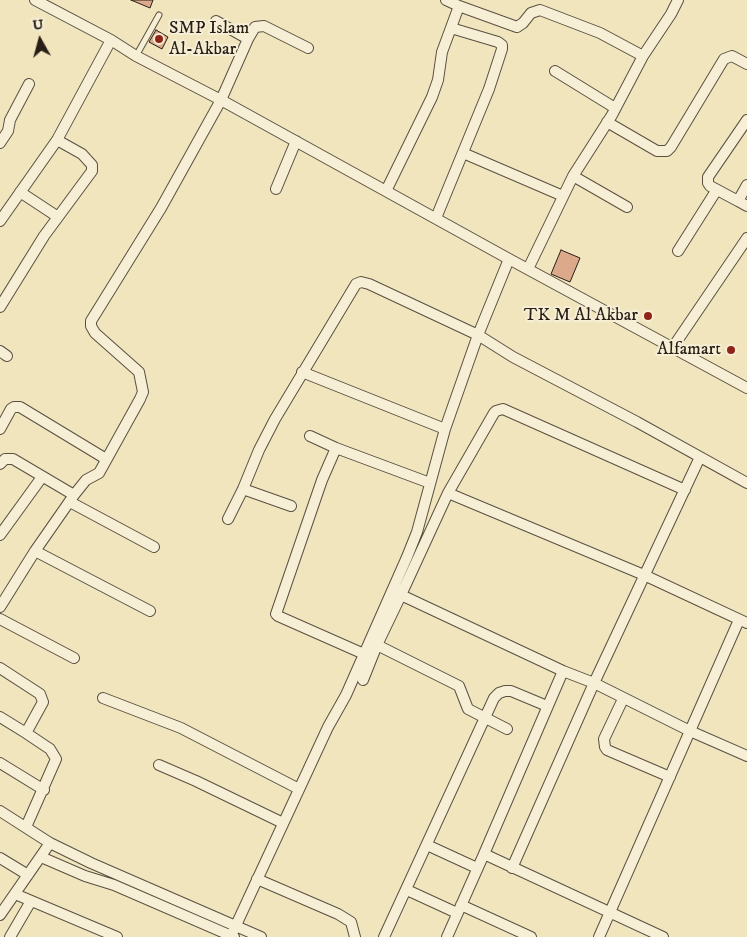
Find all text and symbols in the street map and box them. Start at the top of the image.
north arrow [15,15,65,65]
text: U [32,16,45,35]
place label: SMP Islam Al-Akbar [169,18,249,60]
marker: SMP Islam Al-Akbar [153,33,165,45]
place label: TK M Al Akbar [524,305,638,327]
marker: TK M Al Akbar [642,310,654,322]
place label: Alfamart [657,339,721,361]
marker: Alfamart [725,344,737,356]

